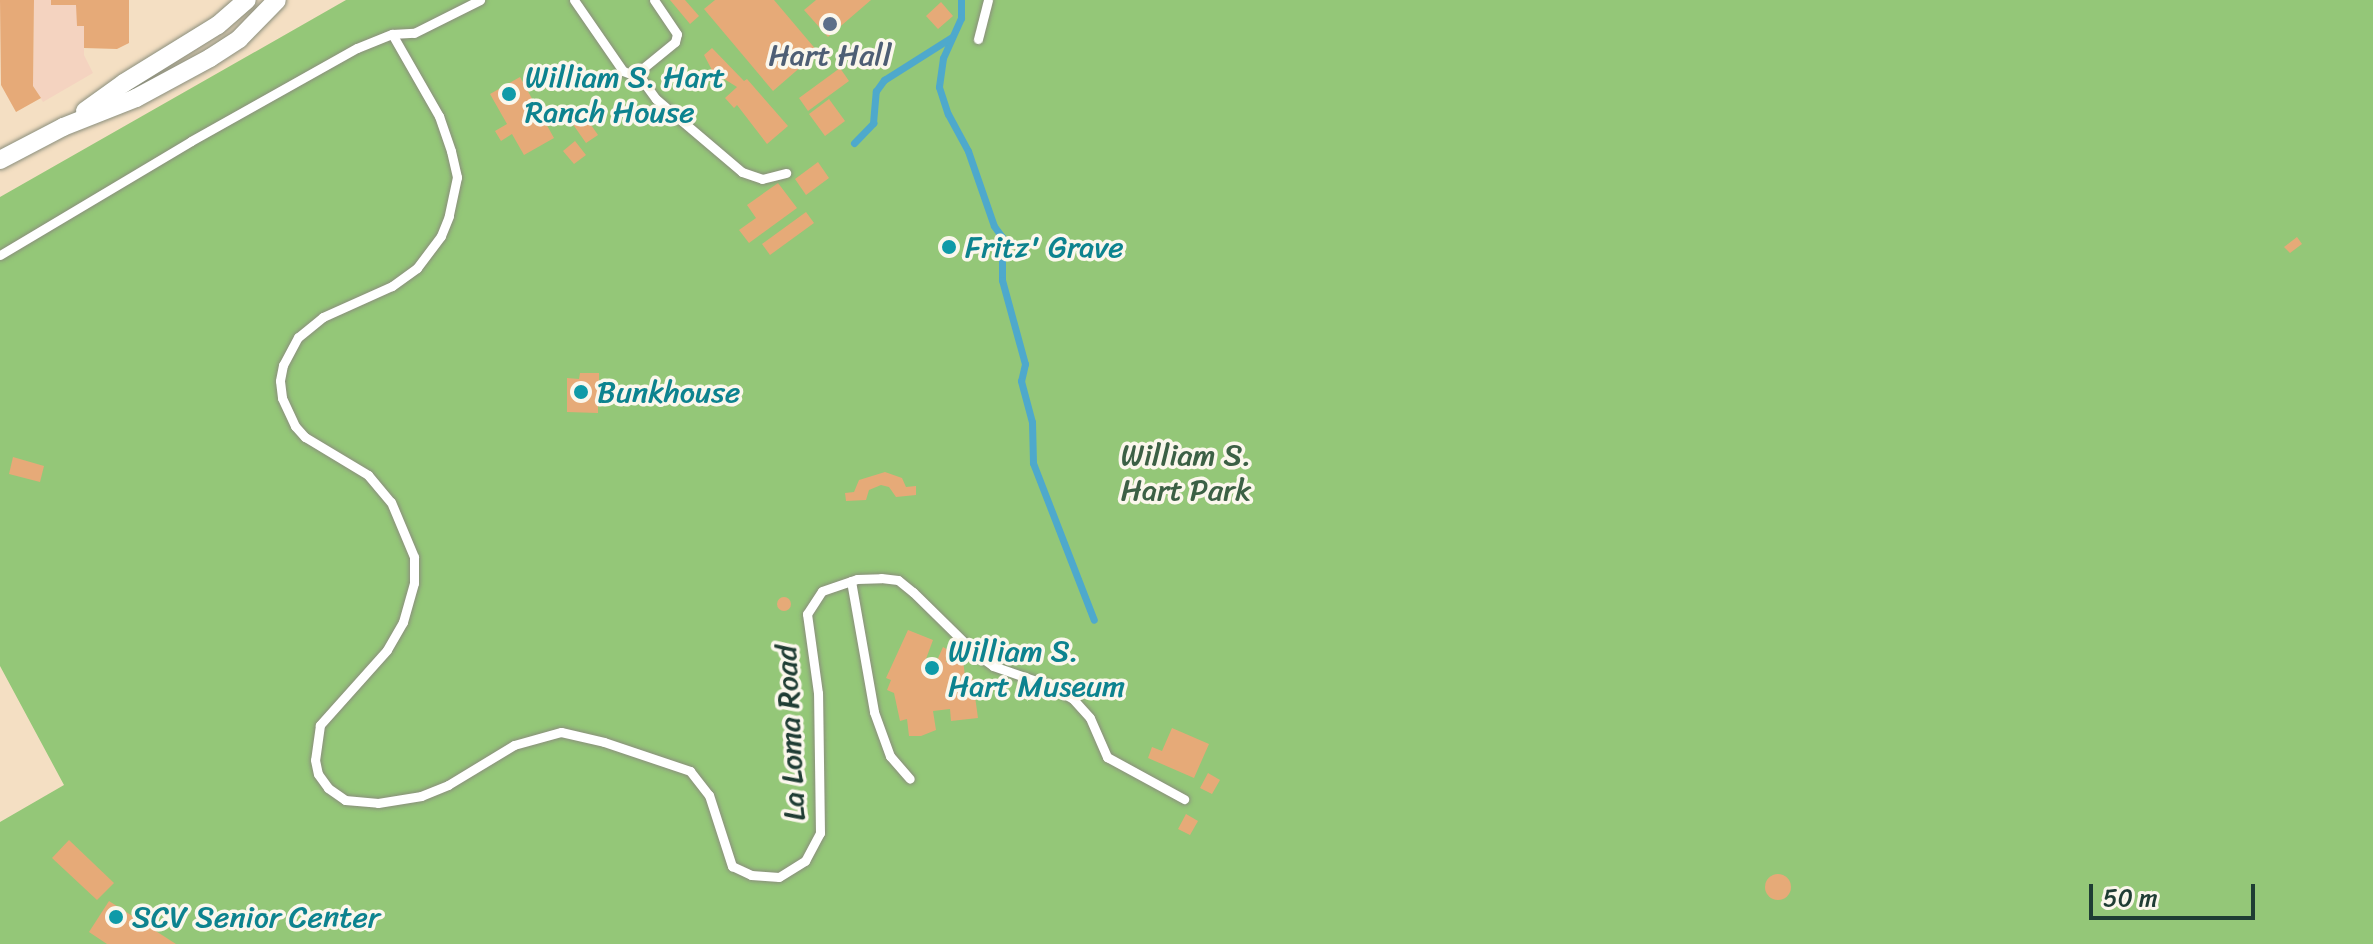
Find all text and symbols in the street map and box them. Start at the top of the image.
marker: Hart Hall [821,15,839,33]
place label: Hart Hall [769,37,891,73]
place label: William S. Hart Ranch House [525,59,725,130]
marker: William S. Hart Ranch House [500,85,518,103]
place label: Fritz' Grave [965,229,1124,265]
marker: Fritz' Grave [940,238,958,256]
place label: Bunkhouse [597,374,740,410]
marker: Bunkhouse [572,383,590,401]
park label: William S. Hart Park [1120,437,1252,508]
place label: William S. Hart Museum [948,633,1126,704]
street label: La Loma Road [767,644,813,822]
marker: William S. Hart Museum [923,659,941,677]
scale bar [2093,868,2259,918]
text: 50 m [2103,877,2158,919]
place label: SCV Senior Center [132,899,380,935]
marker: SCV Senior Center [107,908,125,926]

